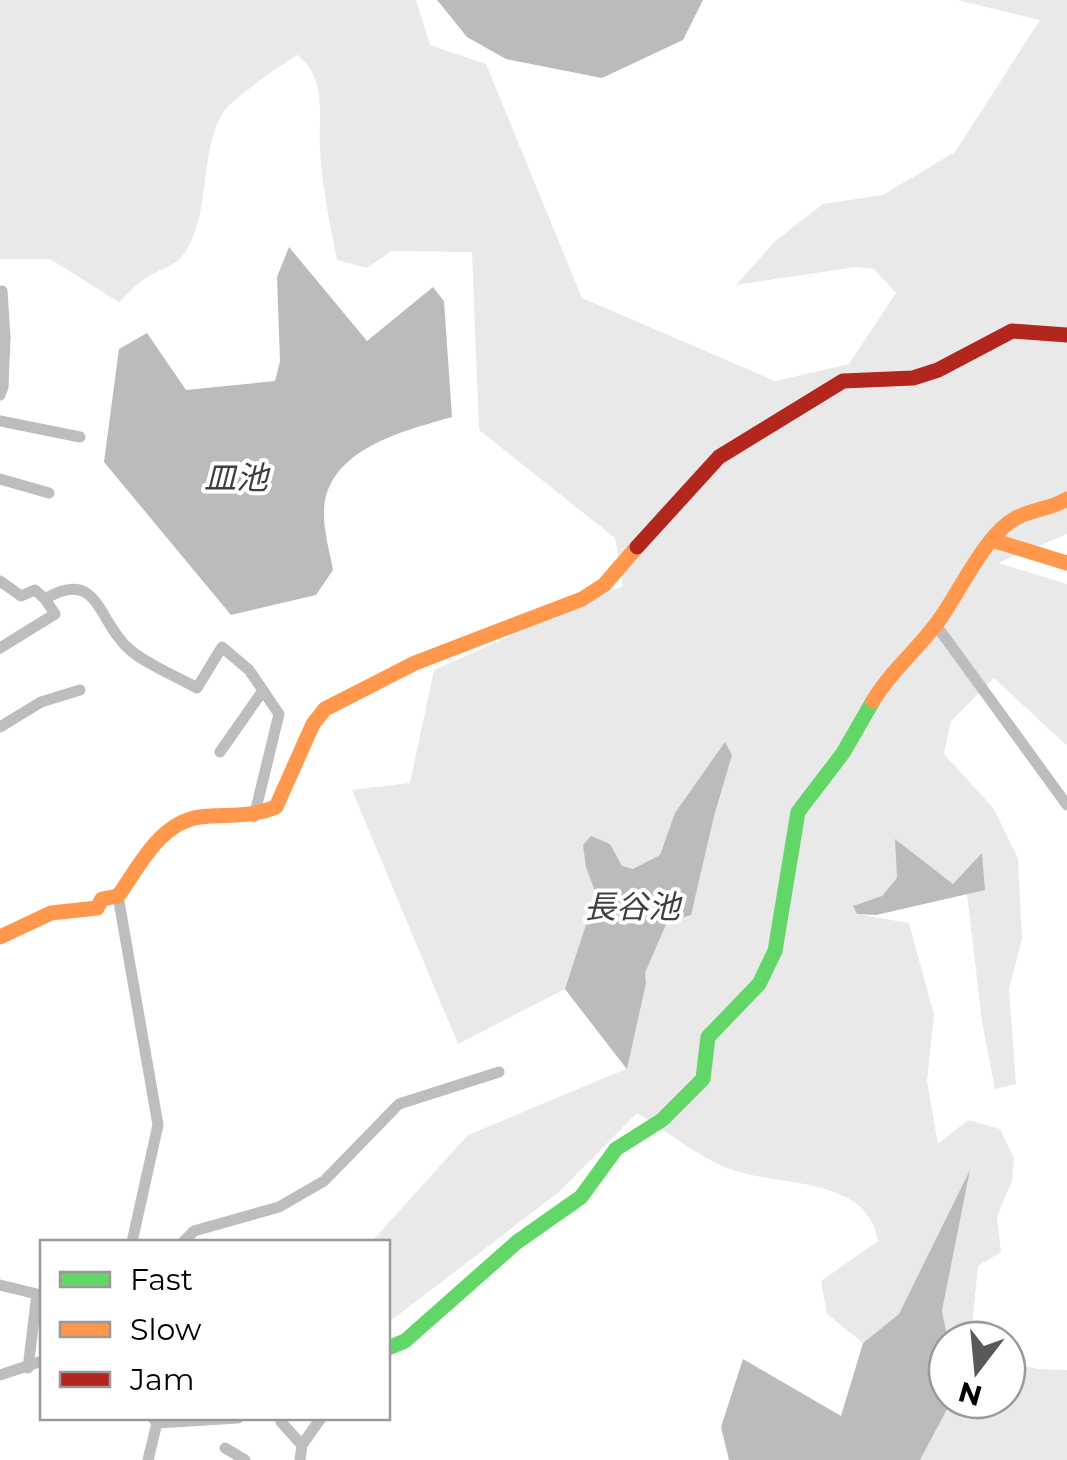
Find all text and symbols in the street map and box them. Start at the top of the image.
water label: 皿池 [204,458,271,497]
water label: 長谷池 [584,887,683,926]
legend [40,1240,390,1420]
text: Fast [130,1261,193,1298]
text: Slow [130,1311,202,1348]
north arrow [927,1320,1027,1420]
text: Jam [129,1361,195,1398]
text: N [955,1375,986,1413]

